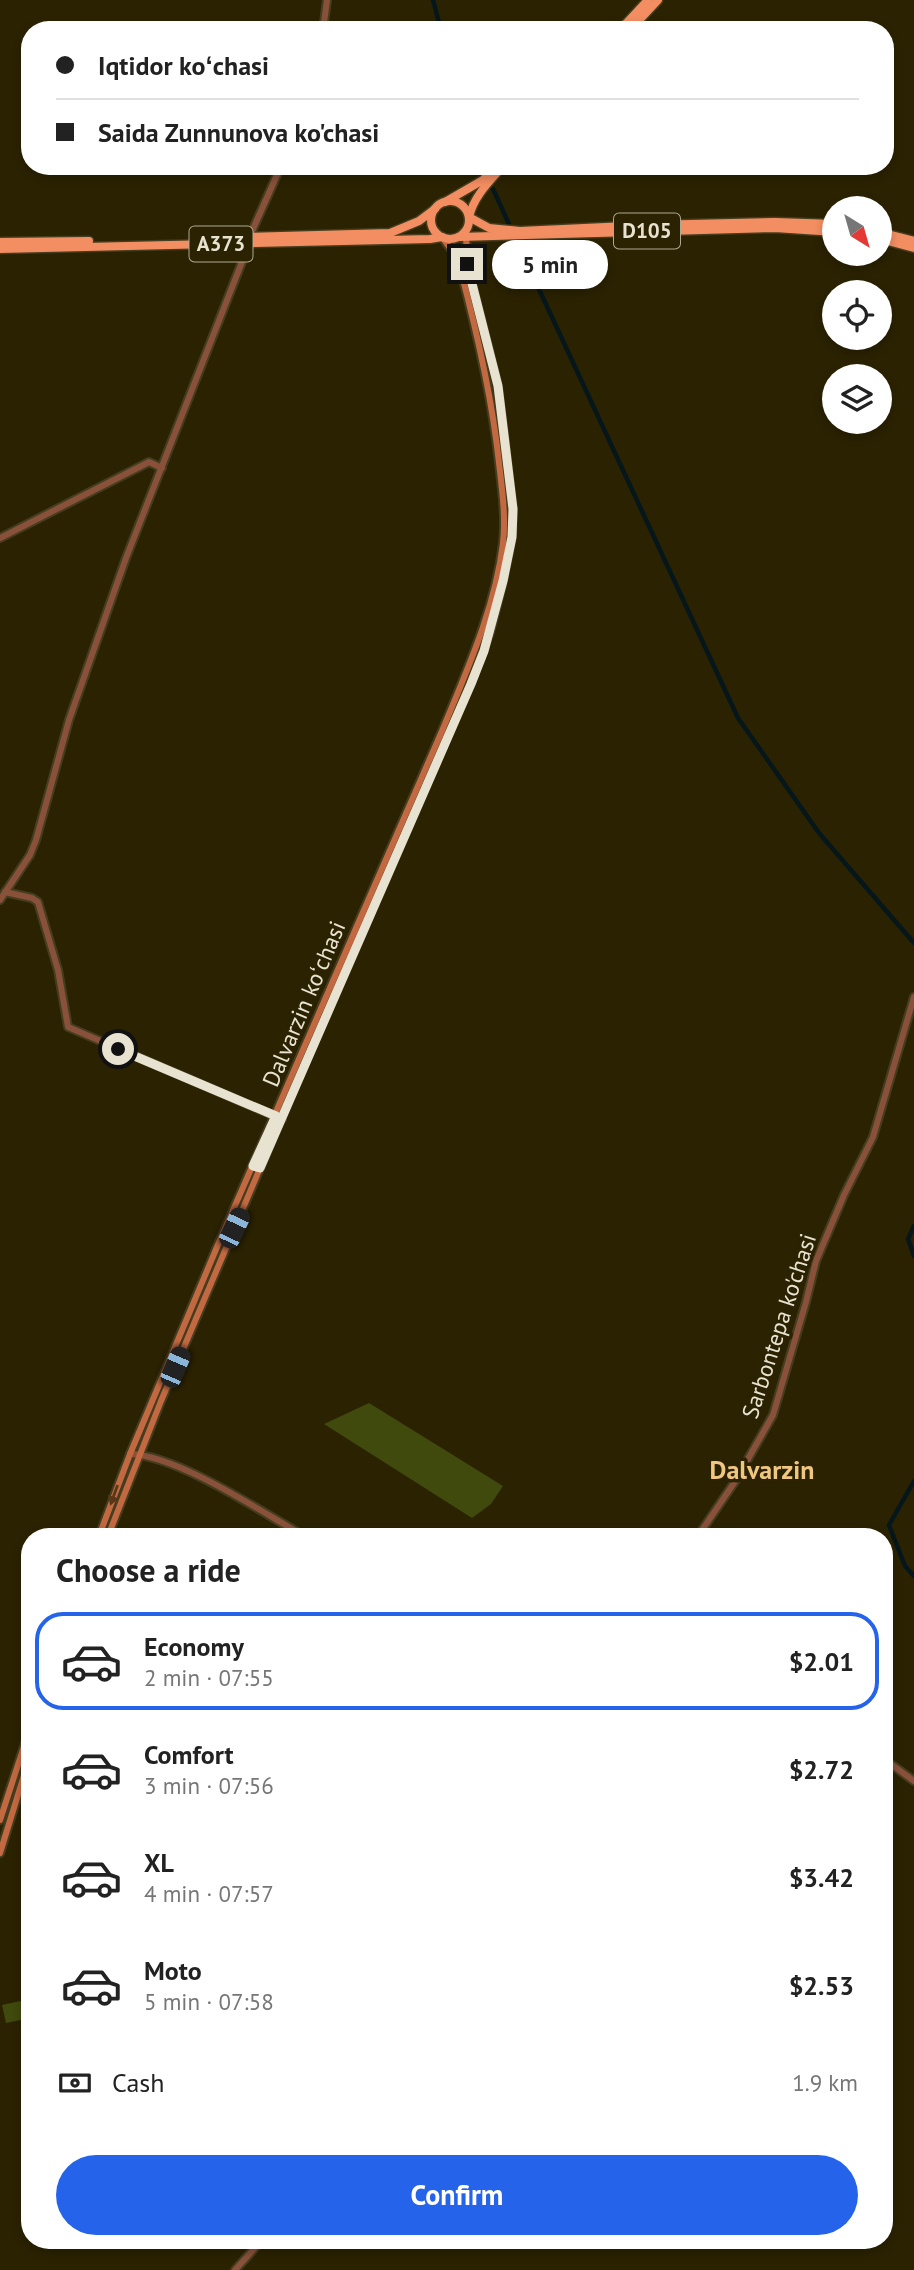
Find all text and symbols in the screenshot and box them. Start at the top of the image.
text: Iqtidor koʻchasi [98,49,269,82]
text: Saida Zunnunova ko'chasi [98,116,379,149]
north arrow [822,196,892,266]
map controls [822,196,892,434]
road number: D105 [614,214,680,248]
road number: A373 [190,226,252,262]
callout: 5 min [491,240,607,288]
route end [451,248,483,280]
text: 5 min [522,250,578,279]
button: locate [822,280,892,350]
button: layers [822,364,892,434]
street label: Dalvarzin koʻchasi [256,917,351,1091]
route start [102,1033,134,1065]
car [216,1205,253,1251]
street label: Sarbontepa ko'chasi [735,1230,822,1422]
car [158,1344,193,1390]
district label: Dalvarzin [710,1453,814,1486]
one-way arrow [109,1485,120,1506]
text: Choose a ride [56,1549,241,1591]
icon: car [60,1630,123,1693]
text: Economy [144,1630,244,1663]
text: $2.01 [789,1645,854,1678]
text: 2 min · 07:55 [144,1663,274,1692]
icon: car [60,1738,123,1801]
text: Comfort [144,1738,234,1771]
text: $2.72 [789,1753,854,1786]
text: 3 min · 07:56 [144,1771,274,1800]
icon: car [60,1846,123,1909]
text: XL [144,1846,174,1879]
text: $3.42 [789,1861,854,1894]
text: 4 min · 07:57 [144,1879,274,1908]
icon: car [60,1954,123,2017]
text: Moto [144,1954,202,1987]
text: $2.53 [789,1969,854,2002]
text: 5 min · 07:58 [144,1987,274,2016]
icon: cash [56,2064,94,2102]
text: Cash [112,2066,164,2099]
text: 1.9 km [792,2068,858,2097]
button: Confirm [56,2155,858,2235]

